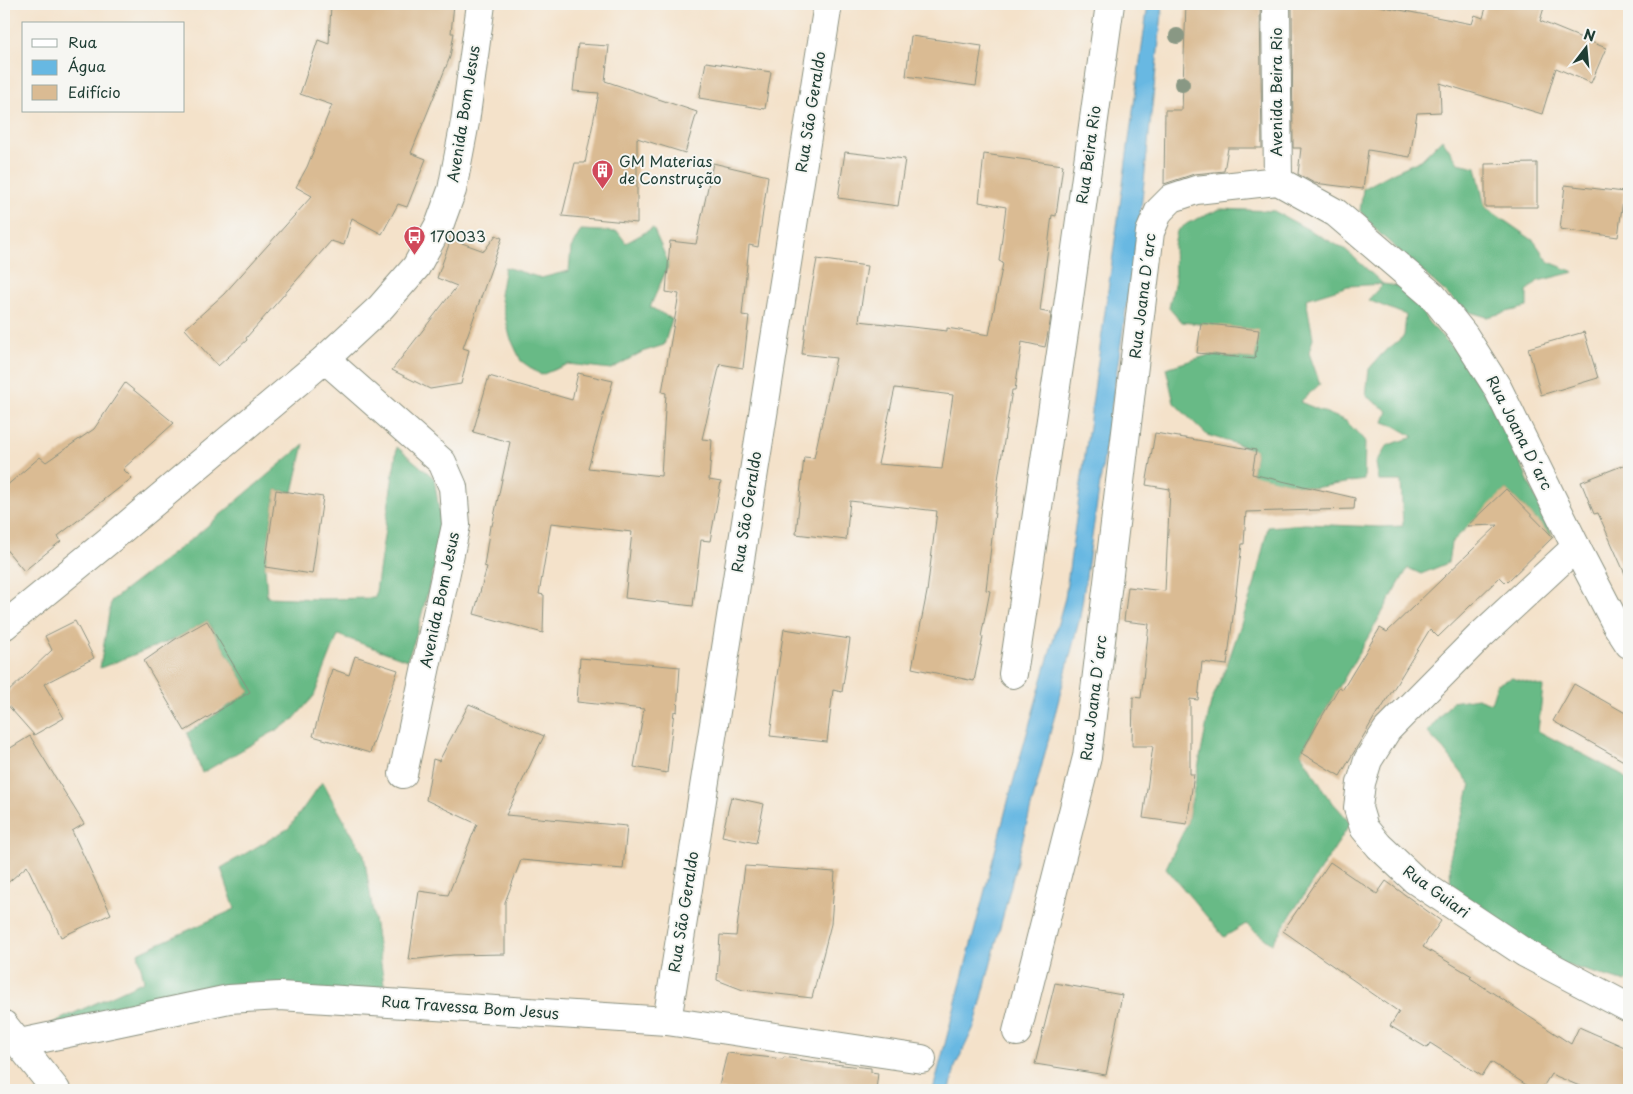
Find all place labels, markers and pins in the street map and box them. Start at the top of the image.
place label: GM Materias de Construção [619,149,722,189]
building icon: GM Materias de Construção [591,159,615,190]
place label: 170033 [430,224,486,247]
bus stop icon: 170033 [402,225,426,256]

